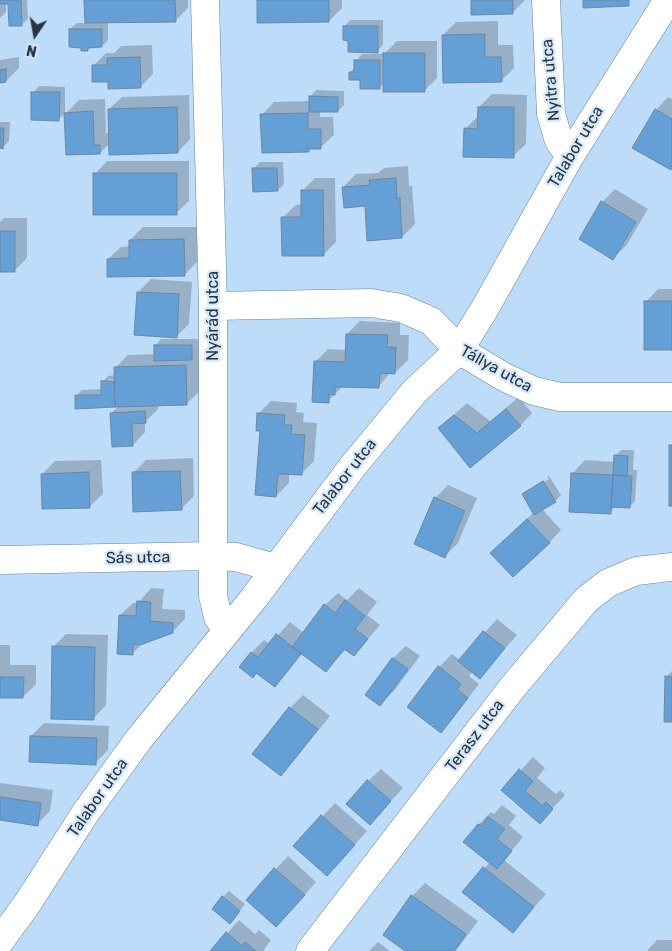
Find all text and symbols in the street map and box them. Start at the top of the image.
north arrow [10,10,60,60]
street label: Nyitra utca [538,38,564,122]
text: N [25,41,38,60]
street label: Talabor utca [544,103,608,191]
street label: Nyárád utca [203,271,223,361]
street label: Tállya utca [457,341,535,397]
street label: Talabor utca [309,435,381,519]
street label: Sás utca [106,548,170,568]
street label: Terasz utca [442,696,508,776]
street label: Talabor utca [64,755,132,841]

